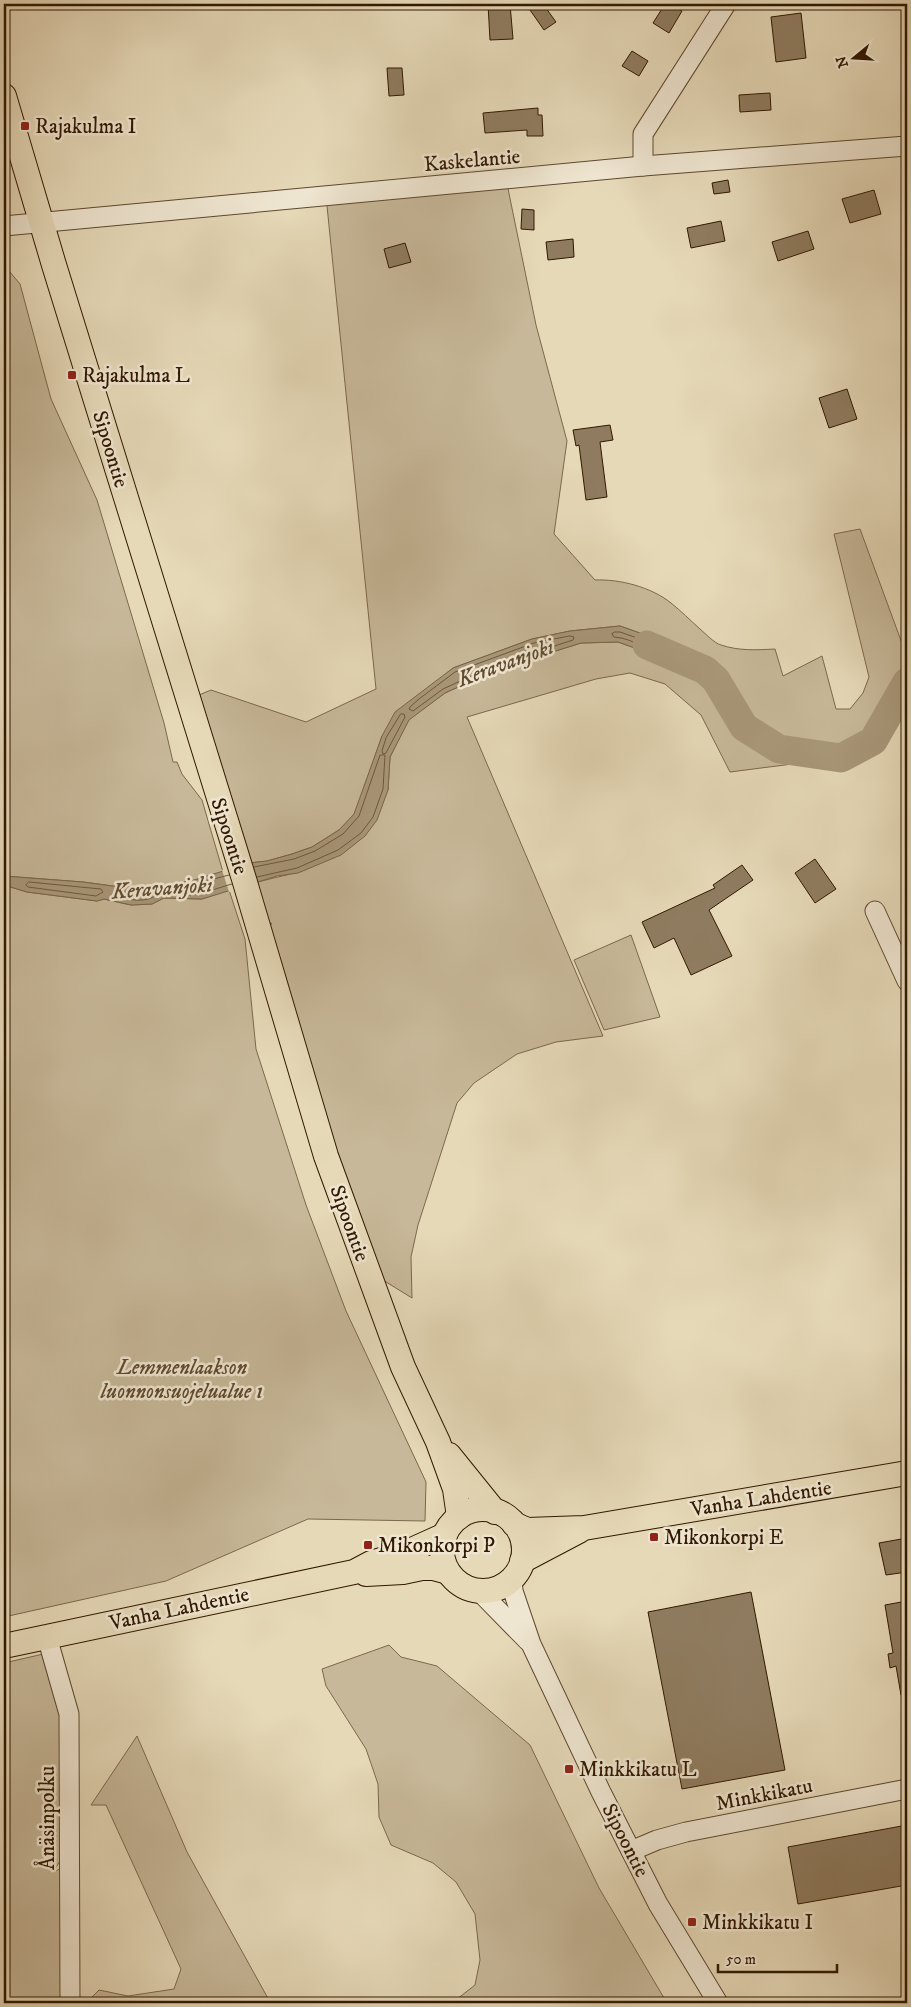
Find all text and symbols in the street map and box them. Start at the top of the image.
north arrow [828,32,878,82]
text: N [832,53,853,70]
place label: Rajakulma I [35,114,136,140]
marker: Rajakulma I [19,120,31,132]
street label: Kaskelantie [423,144,522,178]
place label: Rajakulma L [82,363,190,389]
marker: Rajakulma L [66,369,78,381]
street label: Sipoontie [86,408,134,491]
water label: Keravanjoki [453,633,559,694]
street label: Sipoontie [204,795,254,878]
water label: Keravanjoki [110,871,214,906]
street label: Sipoontie [323,1182,375,1265]
park label: Lemmenlaakson luonnonsuojelualue 1 [100,1355,263,1405]
street label: Vanha Lahdentie [688,1475,834,1523]
place label: Mikonkorpi E [664,1525,784,1551]
marker: Mikonkorpi E [648,1531,660,1543]
place label: Mikonkorpi P [378,1533,495,1559]
marker: Mikonkorpi P [362,1539,374,1551]
street label: Vanha Lahdentie [106,1581,252,1637]
place label: Minkkikatu L [579,1757,697,1783]
marker: Minkkikatu L [563,1763,575,1775]
street label: Ånäsinpolku [33,1766,61,1870]
street label: Minkkikatu [714,1773,815,1817]
street label: Sipoontie [596,1799,655,1882]
place label: Minkkikatu I [702,1910,813,1936]
marker: Minkkikatu I [686,1916,698,1928]
scale bar [718,1942,837,1974]
text: 50 m [726,1950,756,1969]

